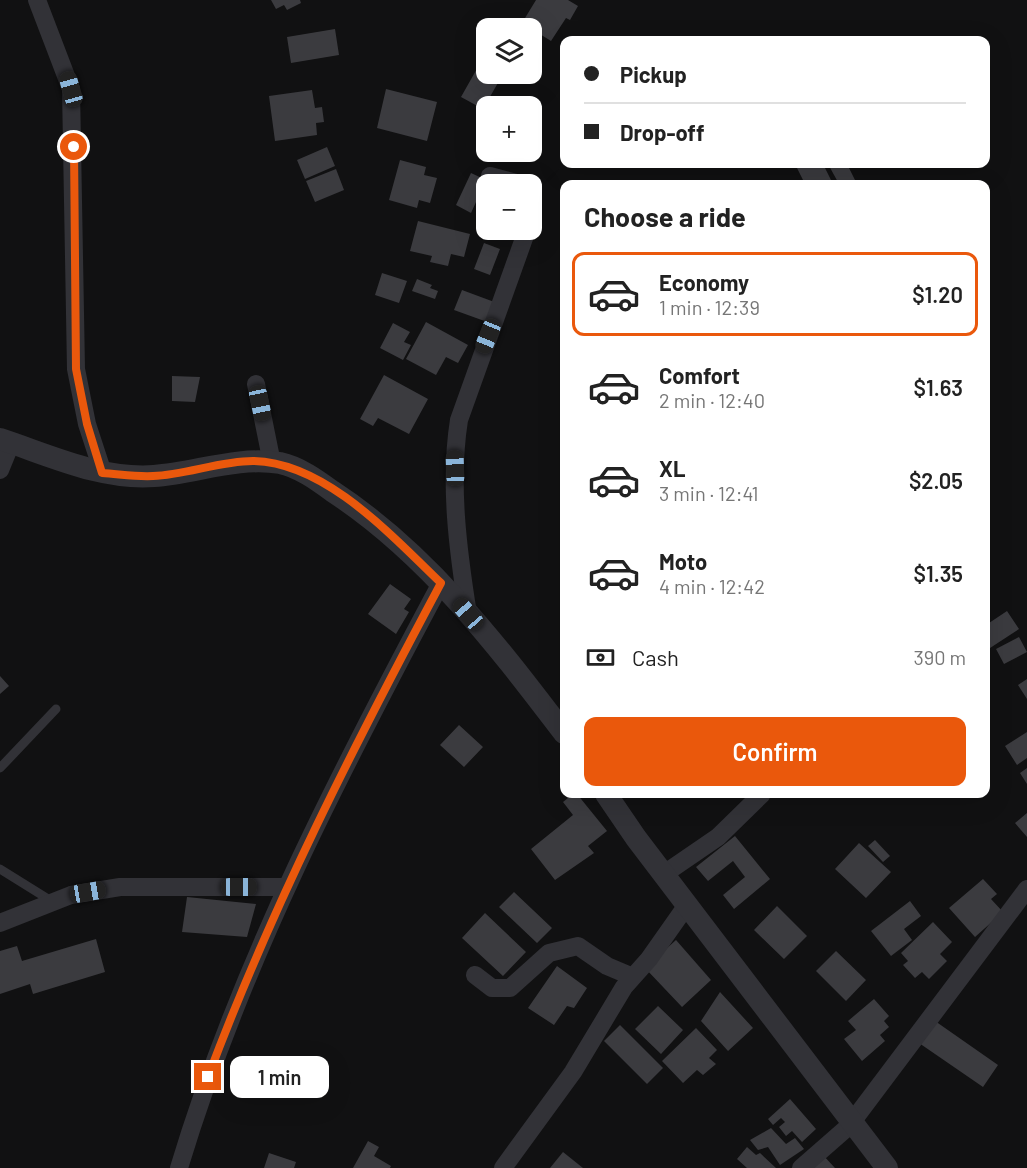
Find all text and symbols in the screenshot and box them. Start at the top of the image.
map controls [476,18,542,240]
button: layers [476,18,542,84]
text: Pickup [620,61,687,87]
car [57,69,85,109]
button: + [476,96,542,162]
text: Drop-off [620,119,704,145]
route start [60,133,87,160]
button: − [476,174,542,240]
text: Choose a ride [584,200,746,232]
icon: car [587,267,641,321]
text: Economy [659,269,749,295]
text: $1.20 [912,281,963,307]
text: 1 min · 12:39 [659,295,760,319]
car [473,316,503,356]
icon: car [587,360,641,414]
text: Comfort [659,362,740,388]
text: $1.63 [913,374,963,400]
car [247,384,273,422]
text: 2 min · 12:40 [659,388,765,412]
car [445,450,465,486]
icon: car [587,453,641,507]
text: XL [659,455,685,481]
text: $2.05 [909,467,963,493]
text: 3 min · 12:41 [659,481,759,505]
icon: car [587,546,641,600]
text: Moto [659,548,707,574]
text: $1.35 [913,560,963,586]
text: 4 min · 12:42 [659,574,765,598]
car [449,595,487,633]
icon: cash [584,641,617,674]
text: Cash [632,644,679,670]
text: 390 m [913,645,966,669]
button: Confirm [584,717,966,786]
car [221,878,257,896]
car [69,880,107,904]
callout: 1 min [229,1056,328,1098]
route end [194,1063,221,1090]
text: 1 min [258,1065,301,1089]

